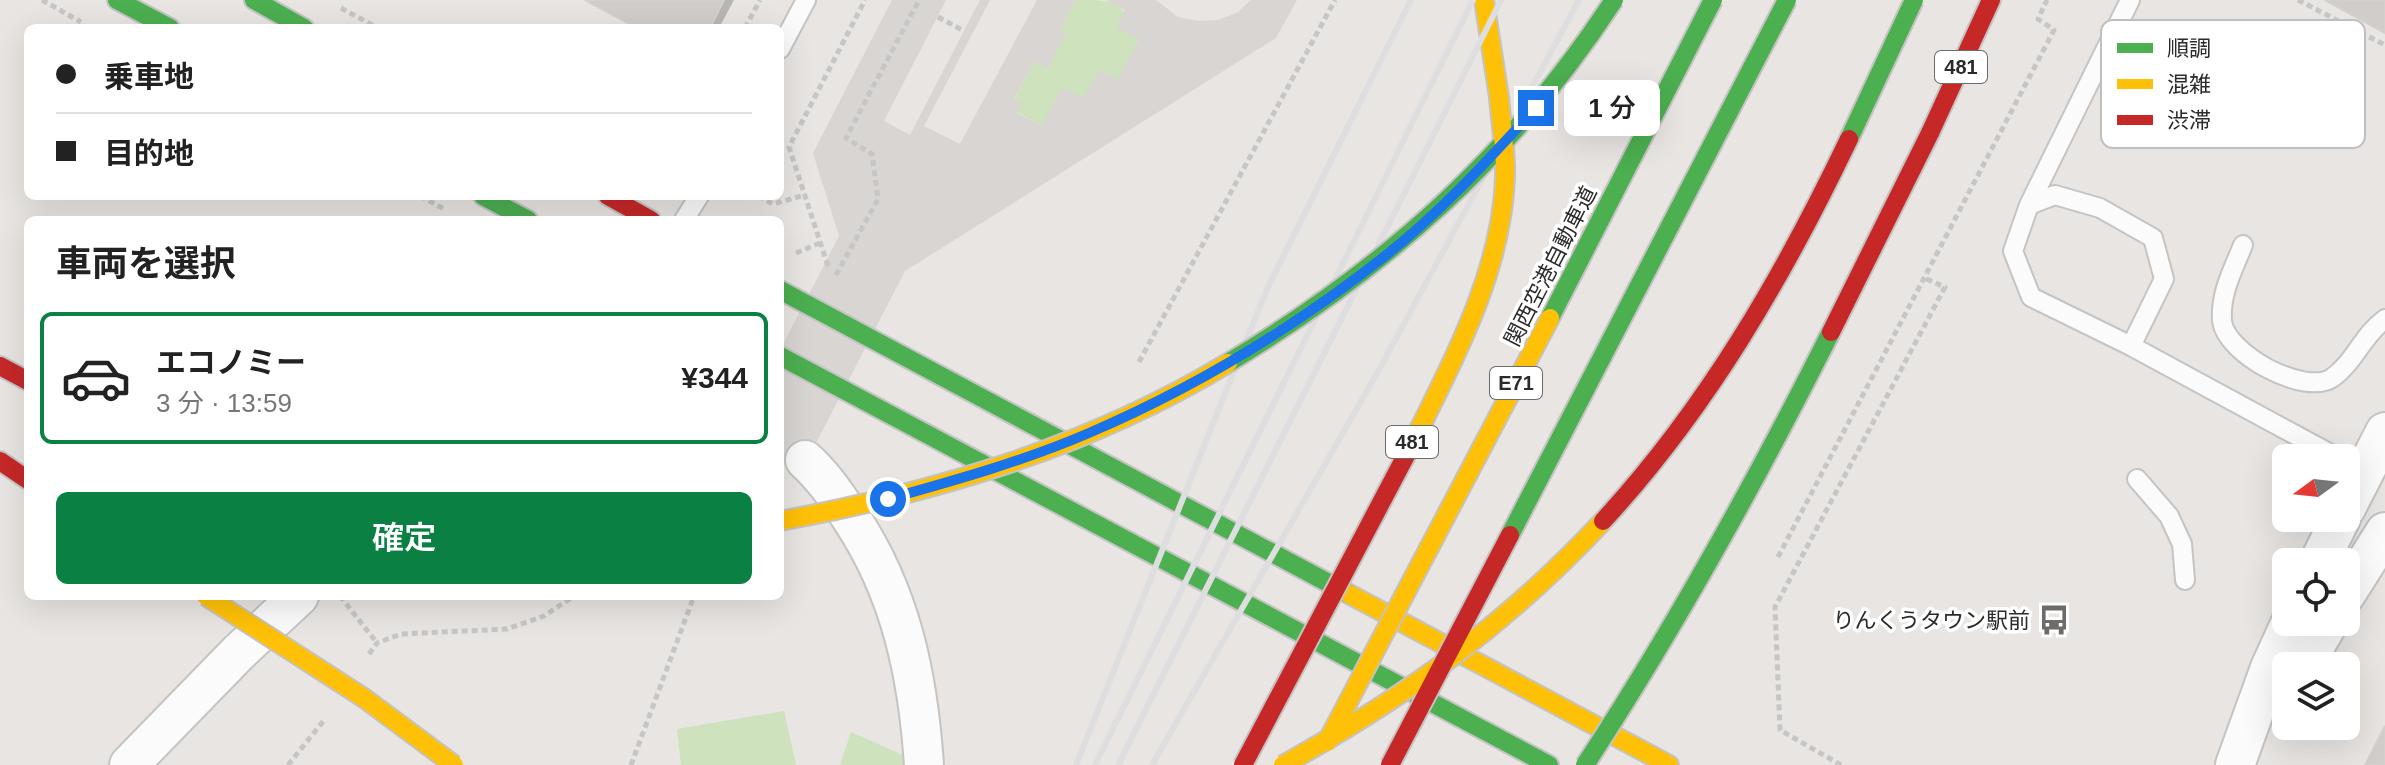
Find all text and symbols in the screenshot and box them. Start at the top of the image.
legend [2101,20,2365,148]
text: 順調 [2167,36,2211,61]
road number: 481 [1935,51,1987,83]
text: 乗車地 [104,60,194,93]
text: 混雑 [2167,72,2211,97]
callout: 1 分 [1564,80,1660,136]
route end [1518,90,1554,126]
text: 1 分 [1588,93,1636,123]
text: 渋滞 [2167,108,2211,133]
text: 目的地 [104,137,194,170]
street label: 関西空港自動車道 [1499,182,1602,350]
text: 車両を選択 [56,243,236,284]
icon: car [60,342,132,414]
text: エコノミー [156,346,306,379]
text: ¥344 [681,361,748,394]
road number: E71 [1490,367,1542,399]
text: 3 分 · 13:59 [156,388,292,418]
road number: 481 [1386,426,1438,458]
north arrow [2272,444,2360,532]
map controls [2272,444,2360,740]
route start [870,481,906,517]
button: 確定 [56,492,752,584]
button: locate [2272,548,2360,636]
bus stop icon: りんくうタウン駅前 [2037,603,2071,637]
place label: りんくうタウン駅前 [1832,608,2030,633]
button: layers [2272,652,2360,740]

